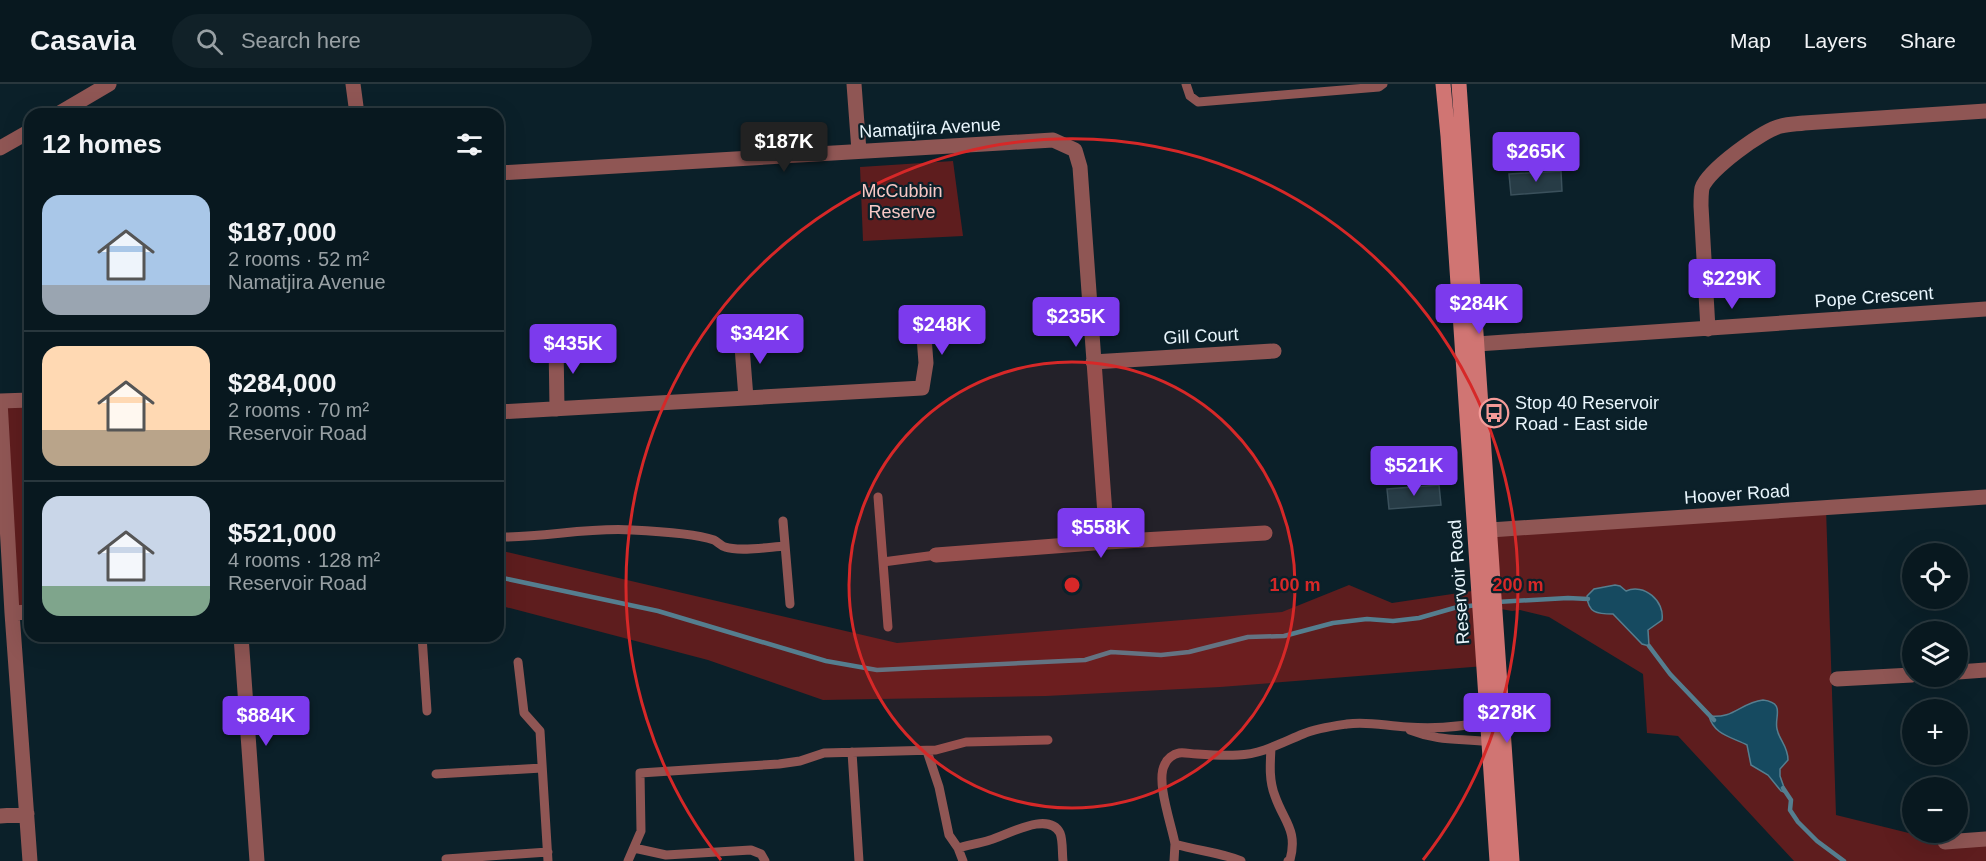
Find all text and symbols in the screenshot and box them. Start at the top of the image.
search box [172,14,592,68]
text: Casavia [30,25,136,56]
icon: search [193,25,226,58]
text: Search here [241,28,361,53]
text: Map [1730,29,1771,52]
text: Layers [1804,29,1867,52]
text: Share [1900,29,1956,52]
street label: Namatjira Avenue [859,114,1001,142]
pin: $187K [742,122,826,173]
icon: filters [453,128,486,161]
text: 12 homes [42,129,162,159]
text: $187K [755,130,813,152]
pin: $265K [1494,132,1578,183]
text: $265K [1507,140,1565,162]
park label: McCubbin Reserve [861,181,943,222]
text: $187,000 [228,217,336,247]
icon: home [90,219,162,291]
text: 2 rooms · 52 m² [228,248,369,270]
pin: $229K [1690,259,1774,310]
text: $229K [1703,267,1761,289]
text: Namatjira Avenue [228,271,386,293]
street label: Pope Crescent [1814,283,1934,311]
pin: $284K [1437,284,1521,335]
text: $284K [1450,292,1508,314]
pin: $235K [1034,297,1118,348]
pin: $248K [900,305,984,356]
text: $235K [1047,305,1105,327]
text: $248K [913,313,971,335]
pin: $342K [718,314,802,365]
text: $342K [731,322,789,344]
pin: $435K [531,324,615,375]
street label: Gill Court [1163,324,1239,348]
text: $435K [544,332,602,354]
text: $284,000 [228,368,336,398]
icon: home [90,370,162,442]
place label: Stop 40 Reservoir Road - East side [1515,393,1659,434]
bus stop icon: Stop 40 Reservoir Road - East side [1478,397,1510,429]
text: 2 rooms · 70 m² [228,399,369,421]
text: Reservoir Road [228,422,367,444]
pin: $521K [1372,446,1456,497]
text: $521K [1385,454,1443,476]
street label: Hoover Road [1683,480,1791,508]
pin: $558K [1059,508,1143,559]
text: $558K [1072,516,1130,538]
text: $521,000 [228,518,336,548]
street label: Reservoir Road [1445,519,1473,645]
icon: home [90,520,162,592]
map controls [1902,543,1968,843]
button: locate [1902,543,1968,609]
text: 4 rooms · 128 m² [228,549,380,571]
text: Reservoir Road [228,572,367,594]
centre of rings [1062,575,1082,595]
text: 100 m [1269,575,1321,595]
text: 200 m [1492,575,1544,595]
button: layers [1902,621,1968,687]
pin: $278K [1465,693,1549,744]
pin: $884K [224,696,308,747]
button: + [1902,699,1968,765]
text: $278K [1478,701,1536,723]
text: $884K [237,704,295,726]
button: − [1902,777,1968,843]

